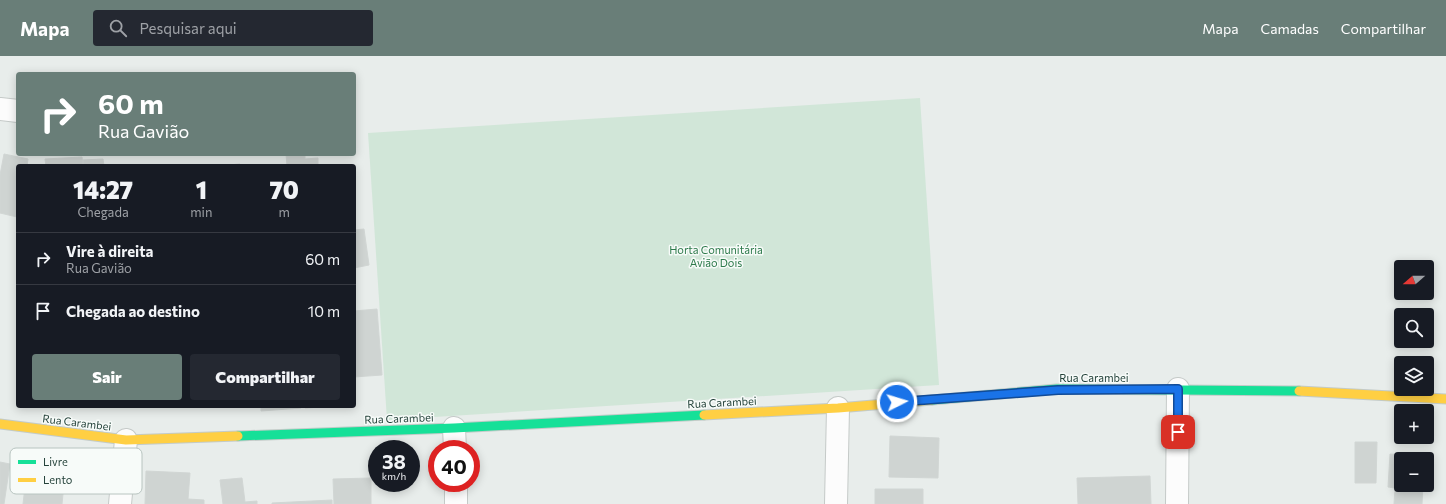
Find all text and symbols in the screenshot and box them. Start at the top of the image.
search box [93,10,373,46]
text: Mapa [20,17,69,40]
icon: search [107,17,129,39]
text: Pesquisar aqui [139,19,237,37]
text: Mapa [1202,20,1239,37]
text: Camadas [1261,20,1319,37]
text: Compartilhar [1341,20,1426,37]
text: 60 m [98,86,164,120]
icon: right [32,88,84,140]
text: Rua Gavião [98,120,189,142]
text: 14:27 [73,175,133,204]
text: 1 [196,175,207,204]
text: 70 [269,175,299,204]
text: Chegada [77,204,129,220]
text: min [190,204,212,220]
text: m [278,204,290,220]
text: Vire à direita [66,242,154,260]
park label: Horta Comunitária Avião Dois [669,243,763,269]
icon: right [32,248,54,270]
text: 60 m [305,250,340,268]
text: Rua Gavião [66,260,132,276]
north arrow [1394,260,1434,300]
map controls [1394,260,1434,492]
icon: arrive [32,300,54,322]
text: Chegada ao destino [66,302,200,320]
text: 10 m [308,302,340,320]
button: search [1394,308,1434,348]
button: Sair [32,354,182,400]
button: Compartilhar [190,354,340,400]
button: layers [1394,356,1434,396]
street label: Rua Carambei [1059,371,1129,384]
position arrow [876,381,918,423]
street label: Rua Carambei [687,394,757,410]
button: + [1394,404,1434,444]
street label: Rua Carambei [364,410,434,426]
street label: Rua Carambei [42,411,112,433]
pin [1161,415,1195,449]
icon: arrive [1167,421,1189,443]
speed limit sign: 40 [428,440,480,492]
legend [10,448,142,494]
text: 38 [382,449,406,473]
button: − [1394,452,1434,492]
text: Livre [43,455,68,468]
text: km/h [382,470,406,482]
text: Lento [43,473,73,486]

